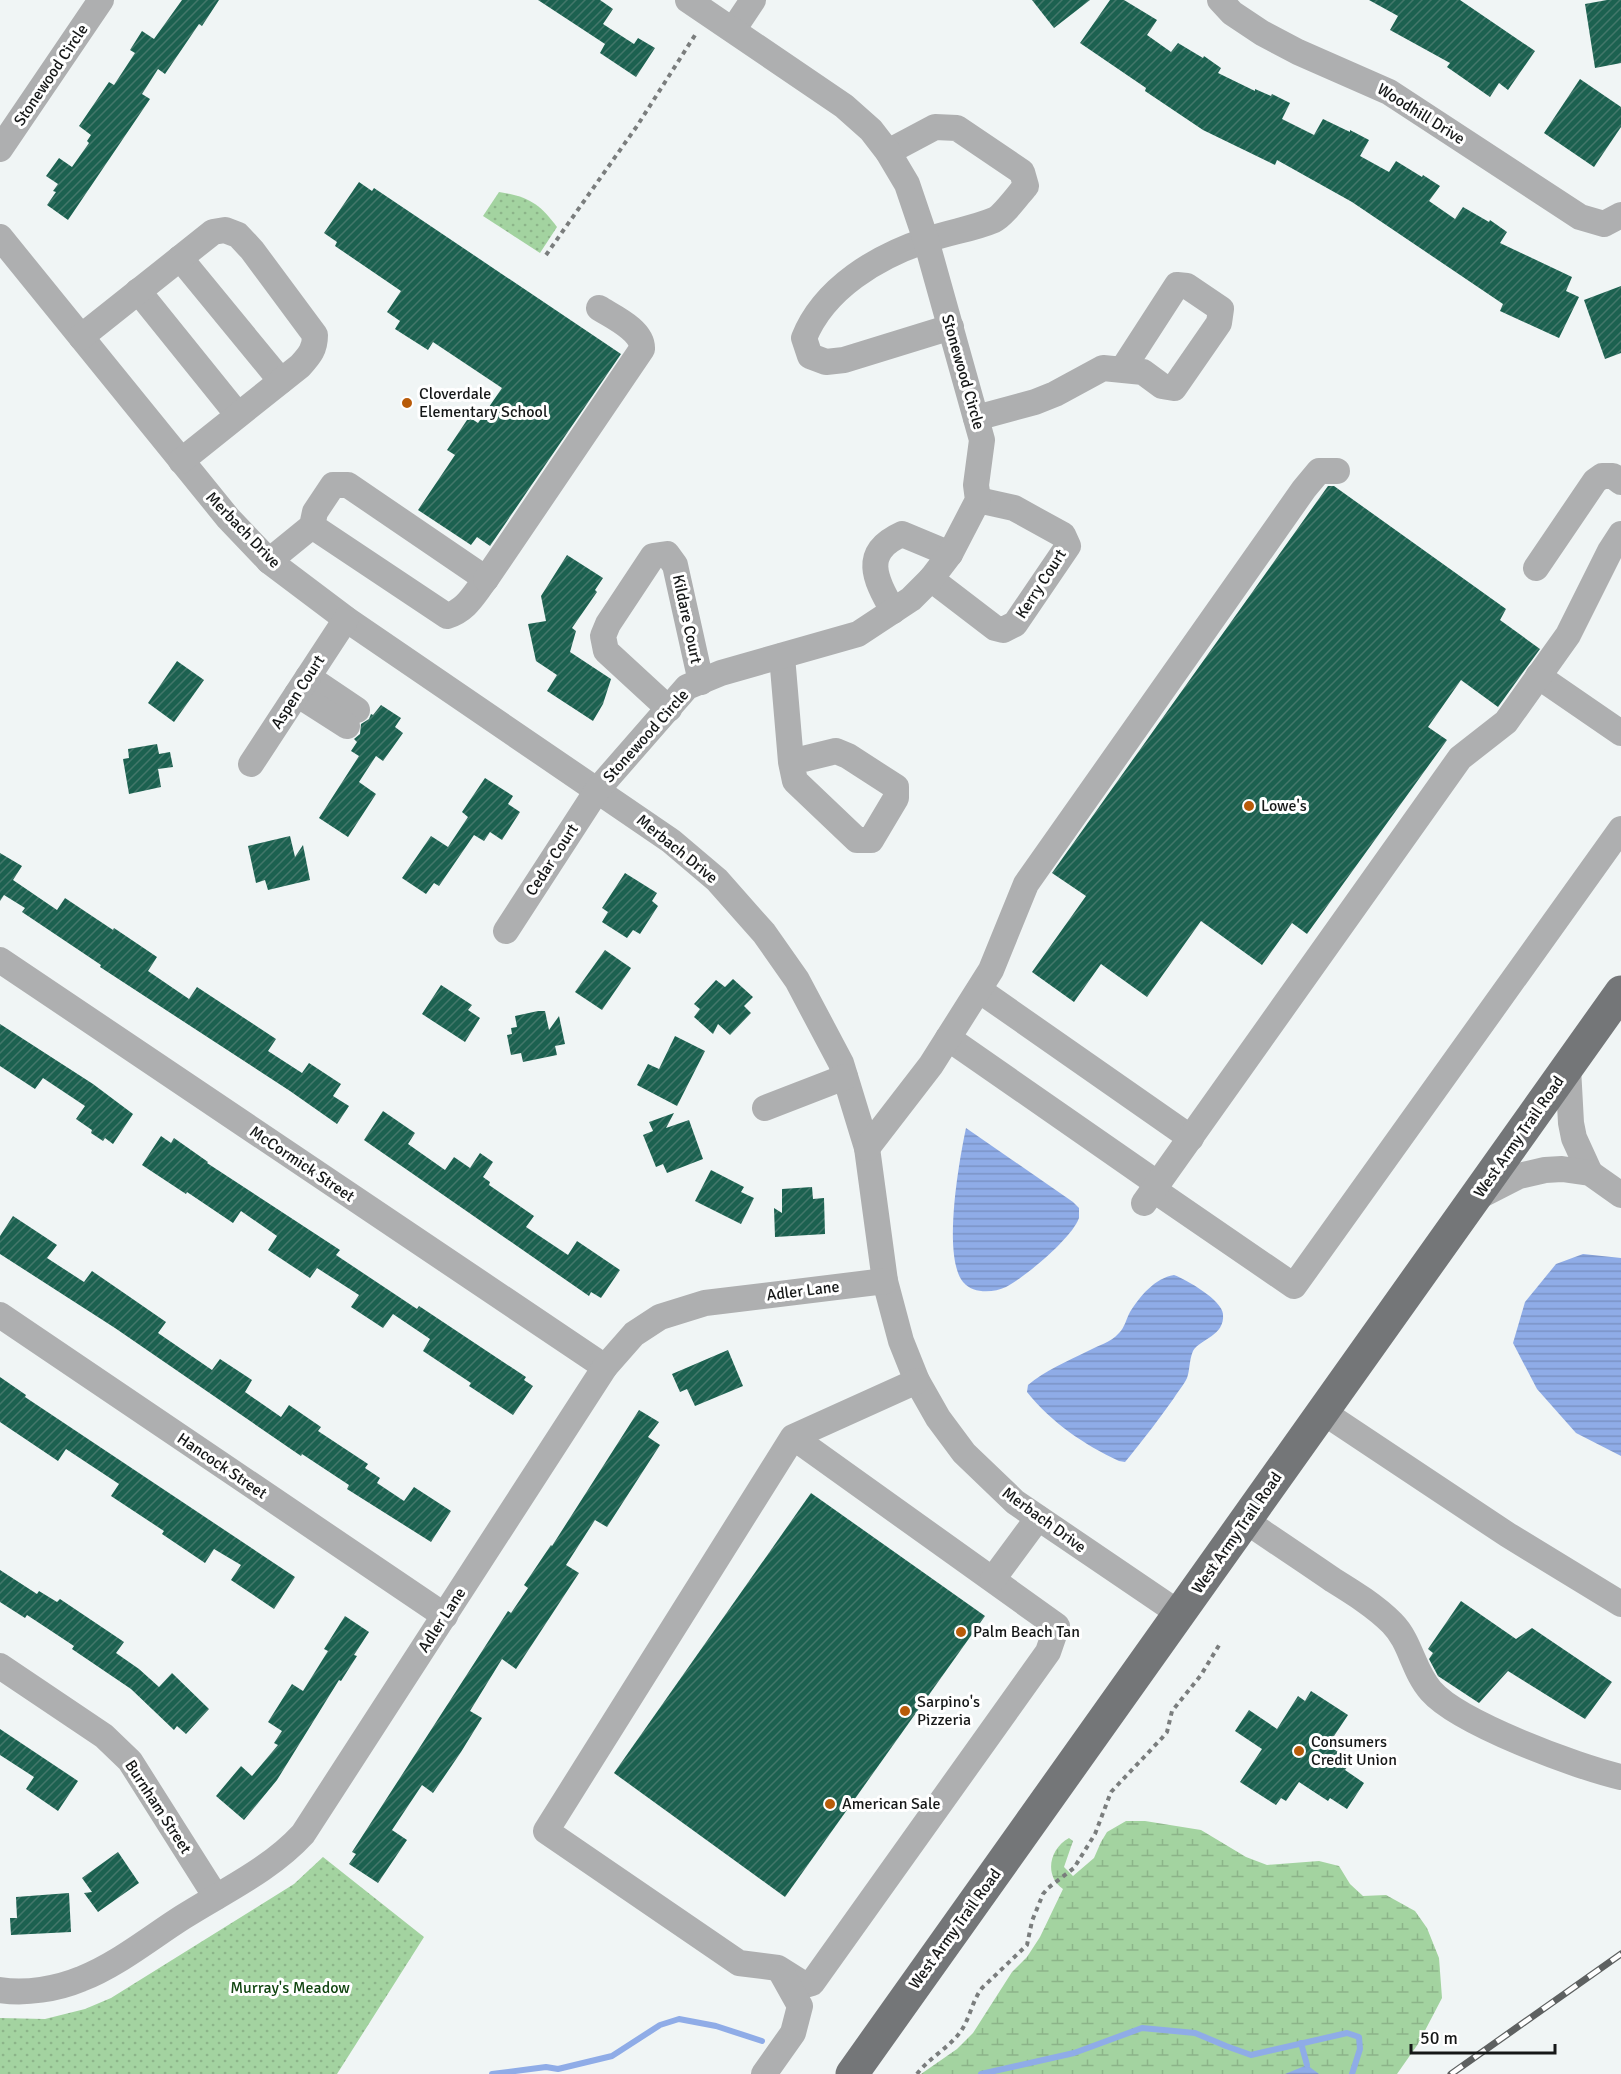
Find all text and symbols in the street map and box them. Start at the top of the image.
street label: Stonewood Circle [9,20,93,130]
street label: Woodhill Drive [1373,79,1469,149]
street label: Stonewood Circle [937,312,989,432]
place label: Cloverdale Elementary School [419,384,548,422]
marker: Cloverdale Elementary School [400,396,414,410]
street label: Merbach Drive [201,487,285,573]
street label: Kerry Court [1011,545,1071,623]
street label: Kildare Court [668,573,706,666]
street label: Aspen Court [267,651,329,733]
street label: Stonewood Circle [599,685,693,787]
place label: Lowe's [1261,796,1307,816]
marker: Lowe's [1242,799,1256,813]
street label: Merbach Drive [632,810,722,888]
street label: Cedar Court [521,820,583,900]
street label: West Army Trail Road [1469,1072,1569,1202]
street label: McCormick Street [246,1122,359,1207]
street label: Adler Lane [765,1277,841,1305]
street label: Hancock Street [173,1429,271,1504]
street label: West Army Trail Road [1187,1468,1287,1598]
street label: Merbach Drive [998,1483,1090,1557]
street label: Adler Lane [414,1584,470,1656]
place label: Palm Beach Tan [973,1622,1080,1642]
marker: Palm Beach Tan [954,1625,968,1639]
place label: Sarpino's Pizzeria [917,1692,980,1730]
marker: Sarpino's Pizzeria [898,1704,912,1718]
place label: Consumers Credit Union [1311,1732,1397,1770]
marker: Consumers Credit Union [1292,1744,1306,1758]
street label: Burnham Street [120,1756,196,1858]
place label: American Sale [842,1794,941,1814]
marker: American Sale [823,1797,837,1811]
street label: West Army Trail Road [905,1865,1005,1993]
park label: Murray's Meadow [230,1978,350,1998]
scale bar [1411,2017,1555,2055]
text: 50 m [1420,2027,1458,2049]

